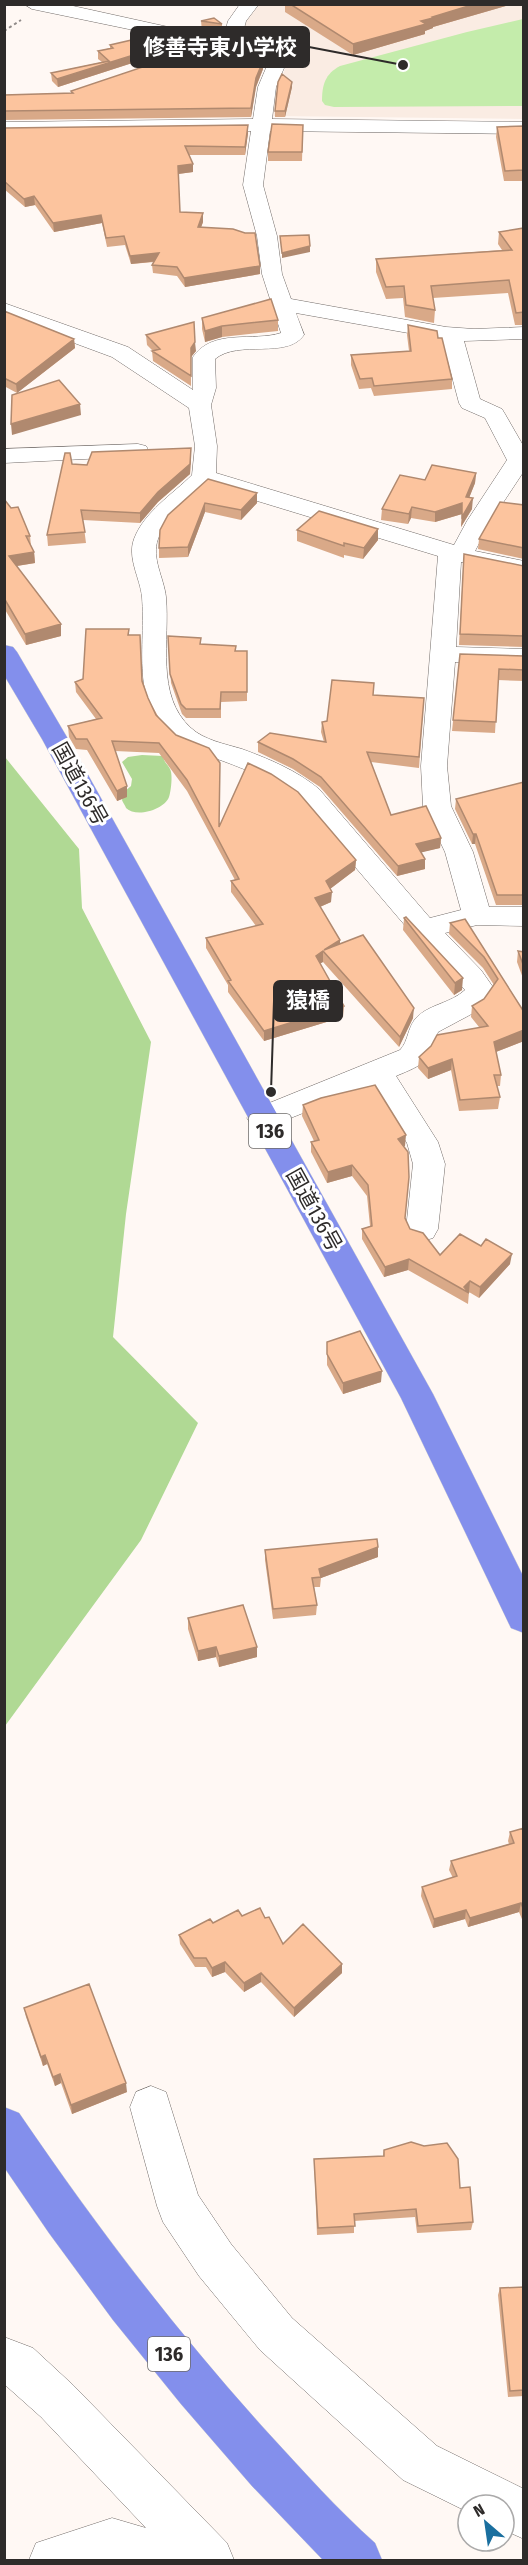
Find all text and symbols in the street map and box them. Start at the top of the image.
callout: 修善寺東小学校 [131,27,309,67]
text: 修善寺東小学校 [143,34,297,61]
street label: 国道136号 [47,738,113,830]
callout: 猿橋 [274,981,342,1021]
text: 猿橋 [286,987,330,1014]
road number: 136 [249,1114,291,1148]
street label: 国道136号 [281,1164,347,1256]
road number: 136 [148,2337,190,2371]
north arrow [456,2493,516,2553]
text: N [470,2500,488,2521]

